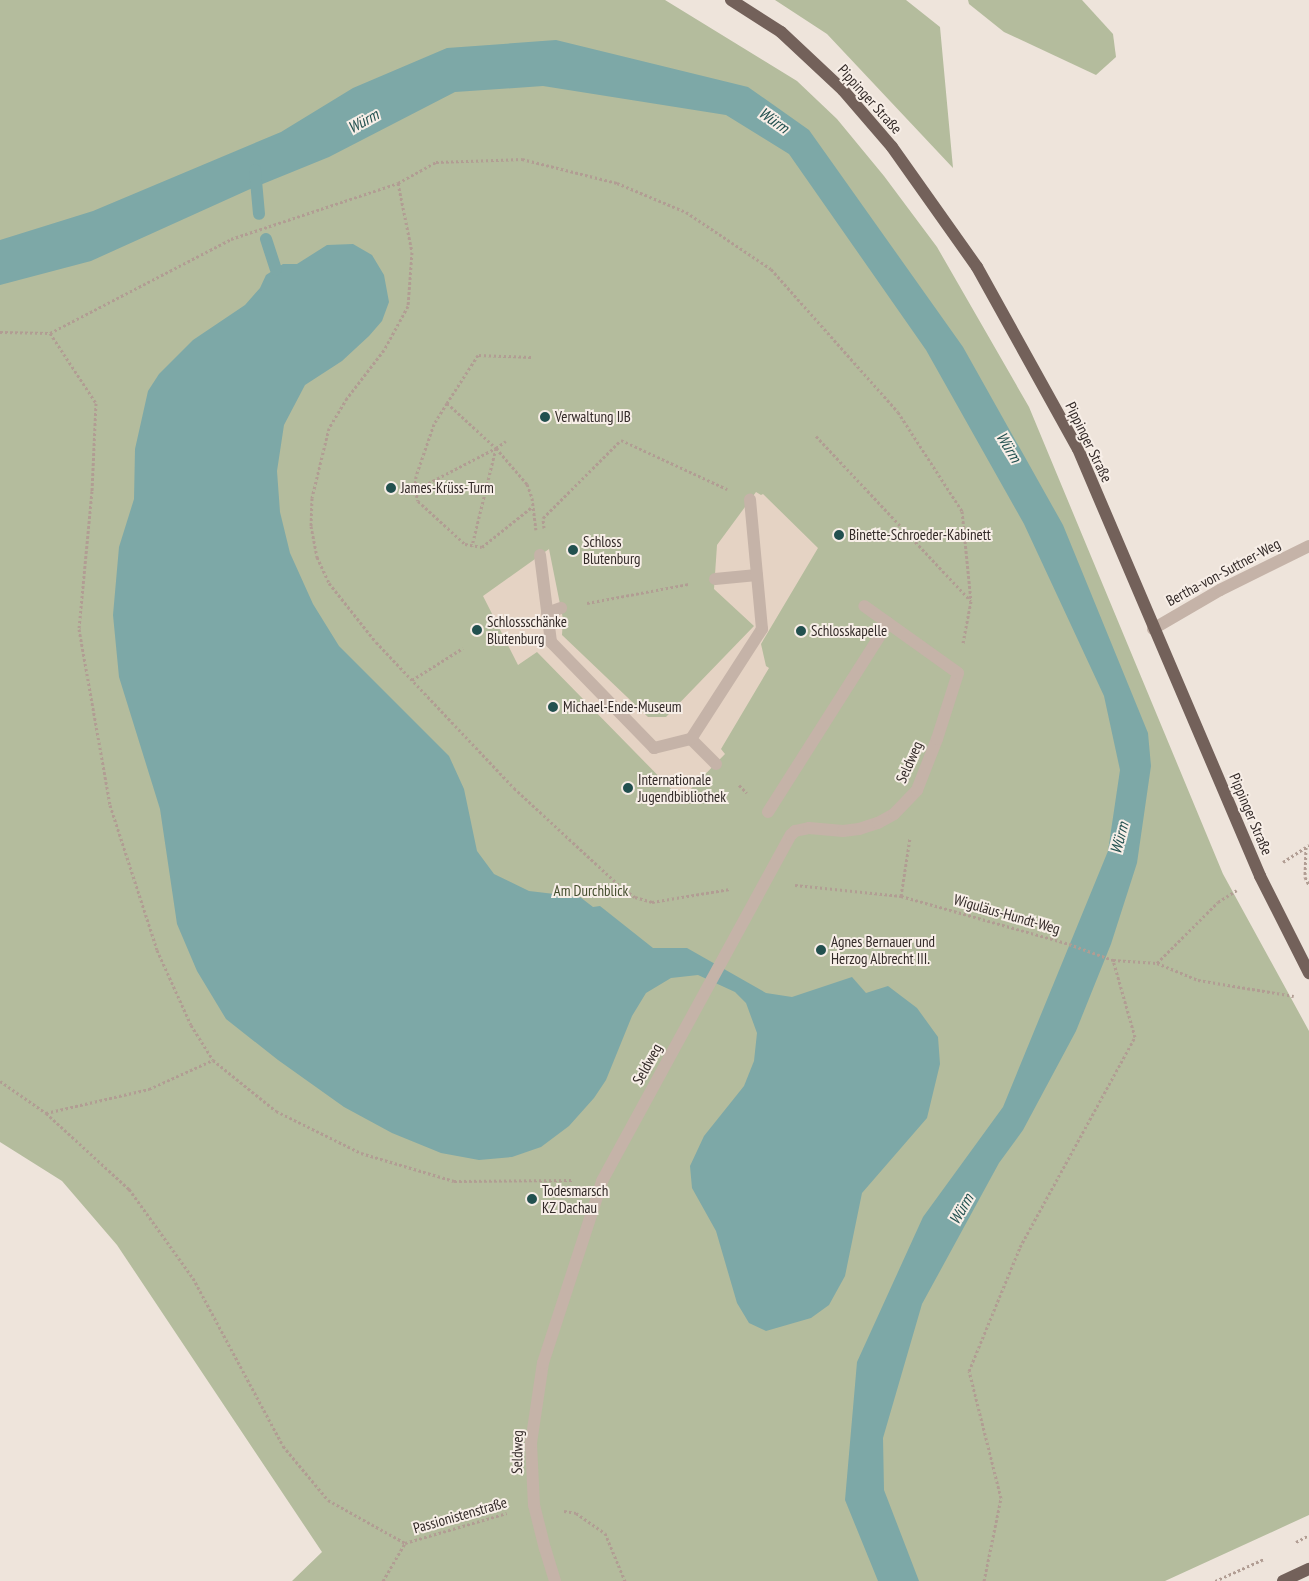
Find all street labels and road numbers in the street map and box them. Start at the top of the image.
street label: Pippinger Straße [834,61,906,137]
street label: Pippinger Straße [1062,399,1116,485]
street label: Bertha-von-Suttner-Weg [1163,534,1283,610]
street label: Seldweg [892,738,926,786]
street label: Pippinger Straße [1226,770,1276,858]
street label: Wiguläus-Hundt-Weg [952,890,1062,938]
street label: Seldweg [628,1040,666,1088]
street label: Seldweg [508,1430,526,1474]
street label: Passionistenstraße [411,1493,509,1537]

